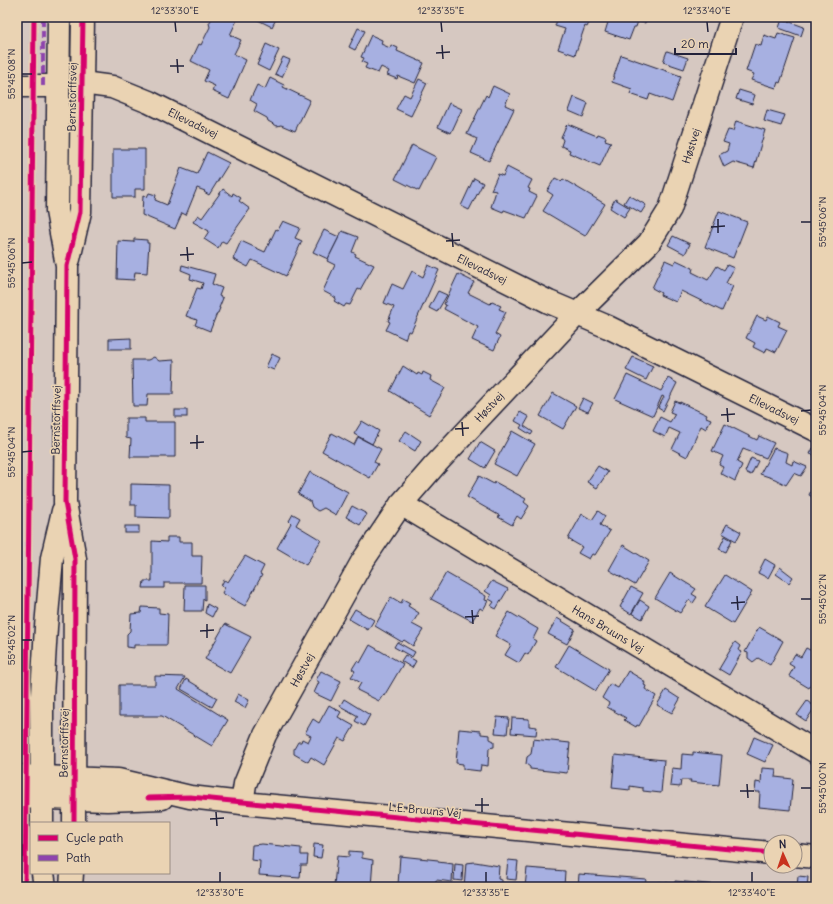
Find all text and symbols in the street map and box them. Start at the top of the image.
text: 12°33'30"E [151,4,199,17]
text: 12°33'35"E [418,4,465,17]
text: 12°33'40"E [683,4,731,17]
scale bar [675,30,736,56]
text: 20 m [681,36,709,51]
text: 55°45'08"N [5,49,18,99]
street label: Bernstorffsvej [64,62,80,132]
street label: Ellevadsvej [166,105,220,141]
street label: Høstvej [679,126,703,166]
text: 55°45'06"N [816,197,829,247]
text: 55°45'06"N [5,238,18,288]
street label: Ellevadsvej [455,251,509,287]
street label: Bernstorffsvej [48,385,64,455]
text: 55°45'04"N [816,385,829,435]
street label: Høstvej [471,389,507,425]
street label: Ellevadsvej [747,391,801,427]
text: 55°45'04"N [5,427,18,477]
text: 55°45'02"N [816,574,829,624]
street label: Hans Bruuns Vej [569,602,647,656]
text: 55°45'02"N [5,615,18,665]
street label: Høstvej [287,651,317,689]
street label: Bernstorffsvej [56,708,72,778]
text: 55°45'00"N [816,762,829,814]
street label: L.E. Bruuns Vej [388,800,462,820]
legend [30,822,170,874]
text: Cycle path [66,830,123,845]
north arrow [763,834,803,874]
text: N [778,837,787,851]
text: Path [66,850,91,865]
text: 12°33'30"E [196,886,244,899]
text: 12°33'35"E [463,886,510,899]
text: 12°33'40"E [728,886,776,899]

